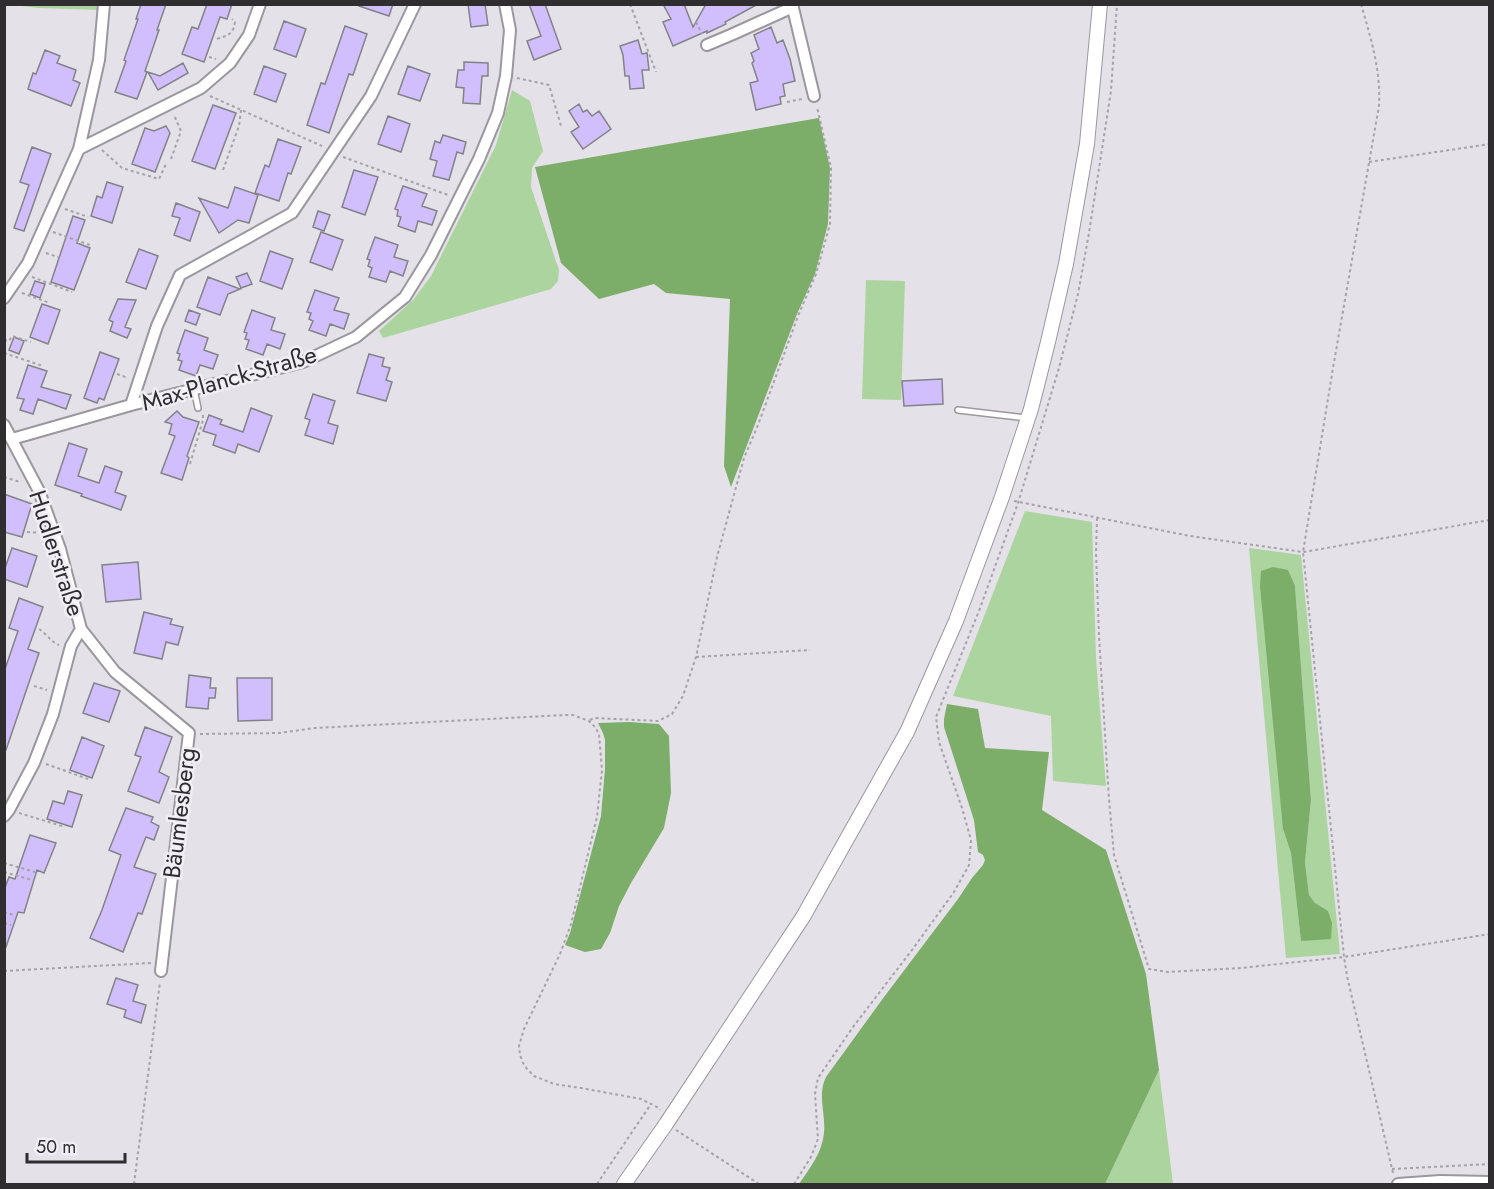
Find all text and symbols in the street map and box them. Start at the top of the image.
street label: Max-Planck-Straße [137,336,321,420]
street label: Hudlerstraße [20,485,94,621]
street label: Bäumlesberg [154,746,204,880]
scale bar [27,1126,124,1164]
text: 50 m [36,1134,76,1160]

